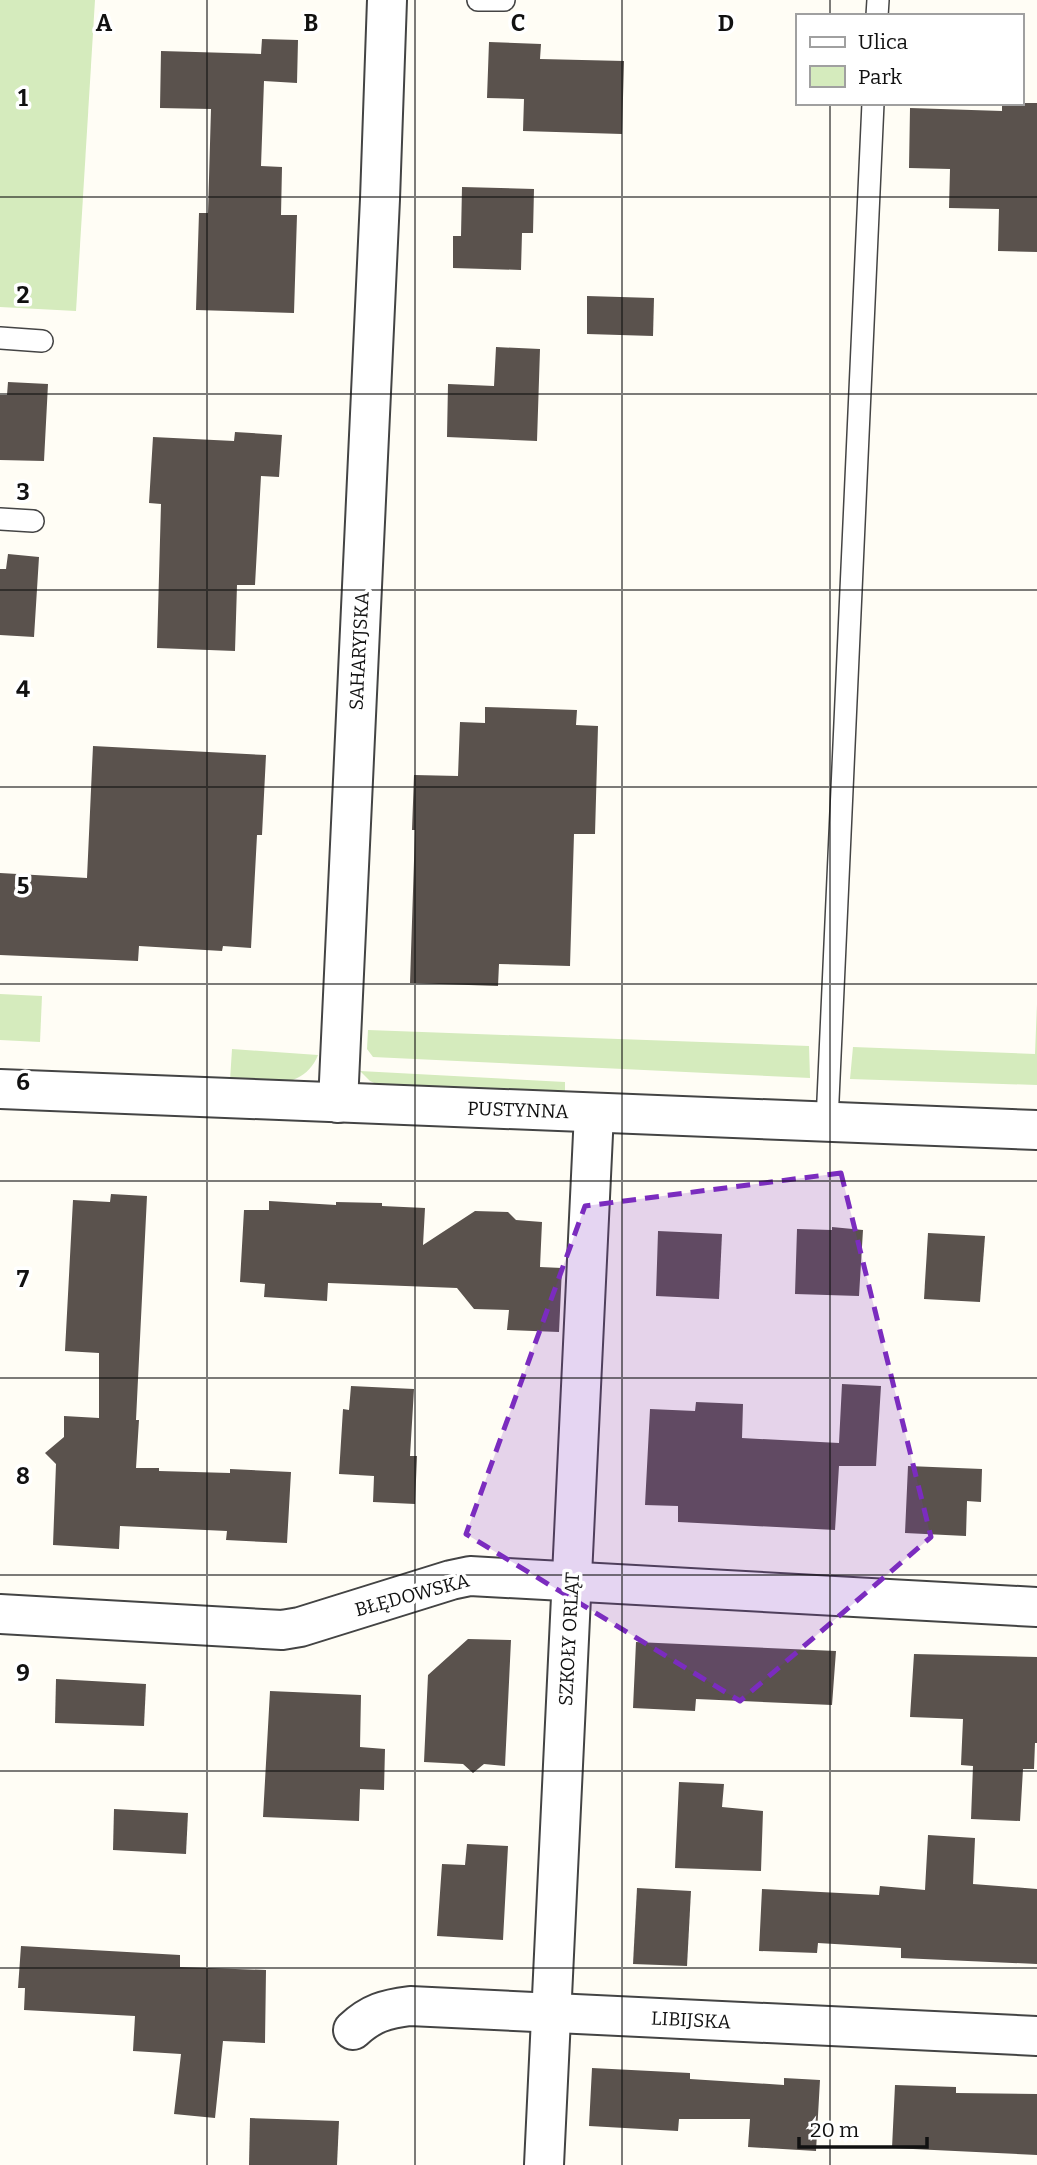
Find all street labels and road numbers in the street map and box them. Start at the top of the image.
street label: SAHARYJSKA [344,591,374,711]
street label: PUSTYNNA [467,1097,570,1123]
street label: BŁĘDOWSKA [352,1569,472,1621]
street label: SZKOŁY ORLĄT [554,1571,584,1707]
street label: LIBIJSKA [651,2006,732,2034]

